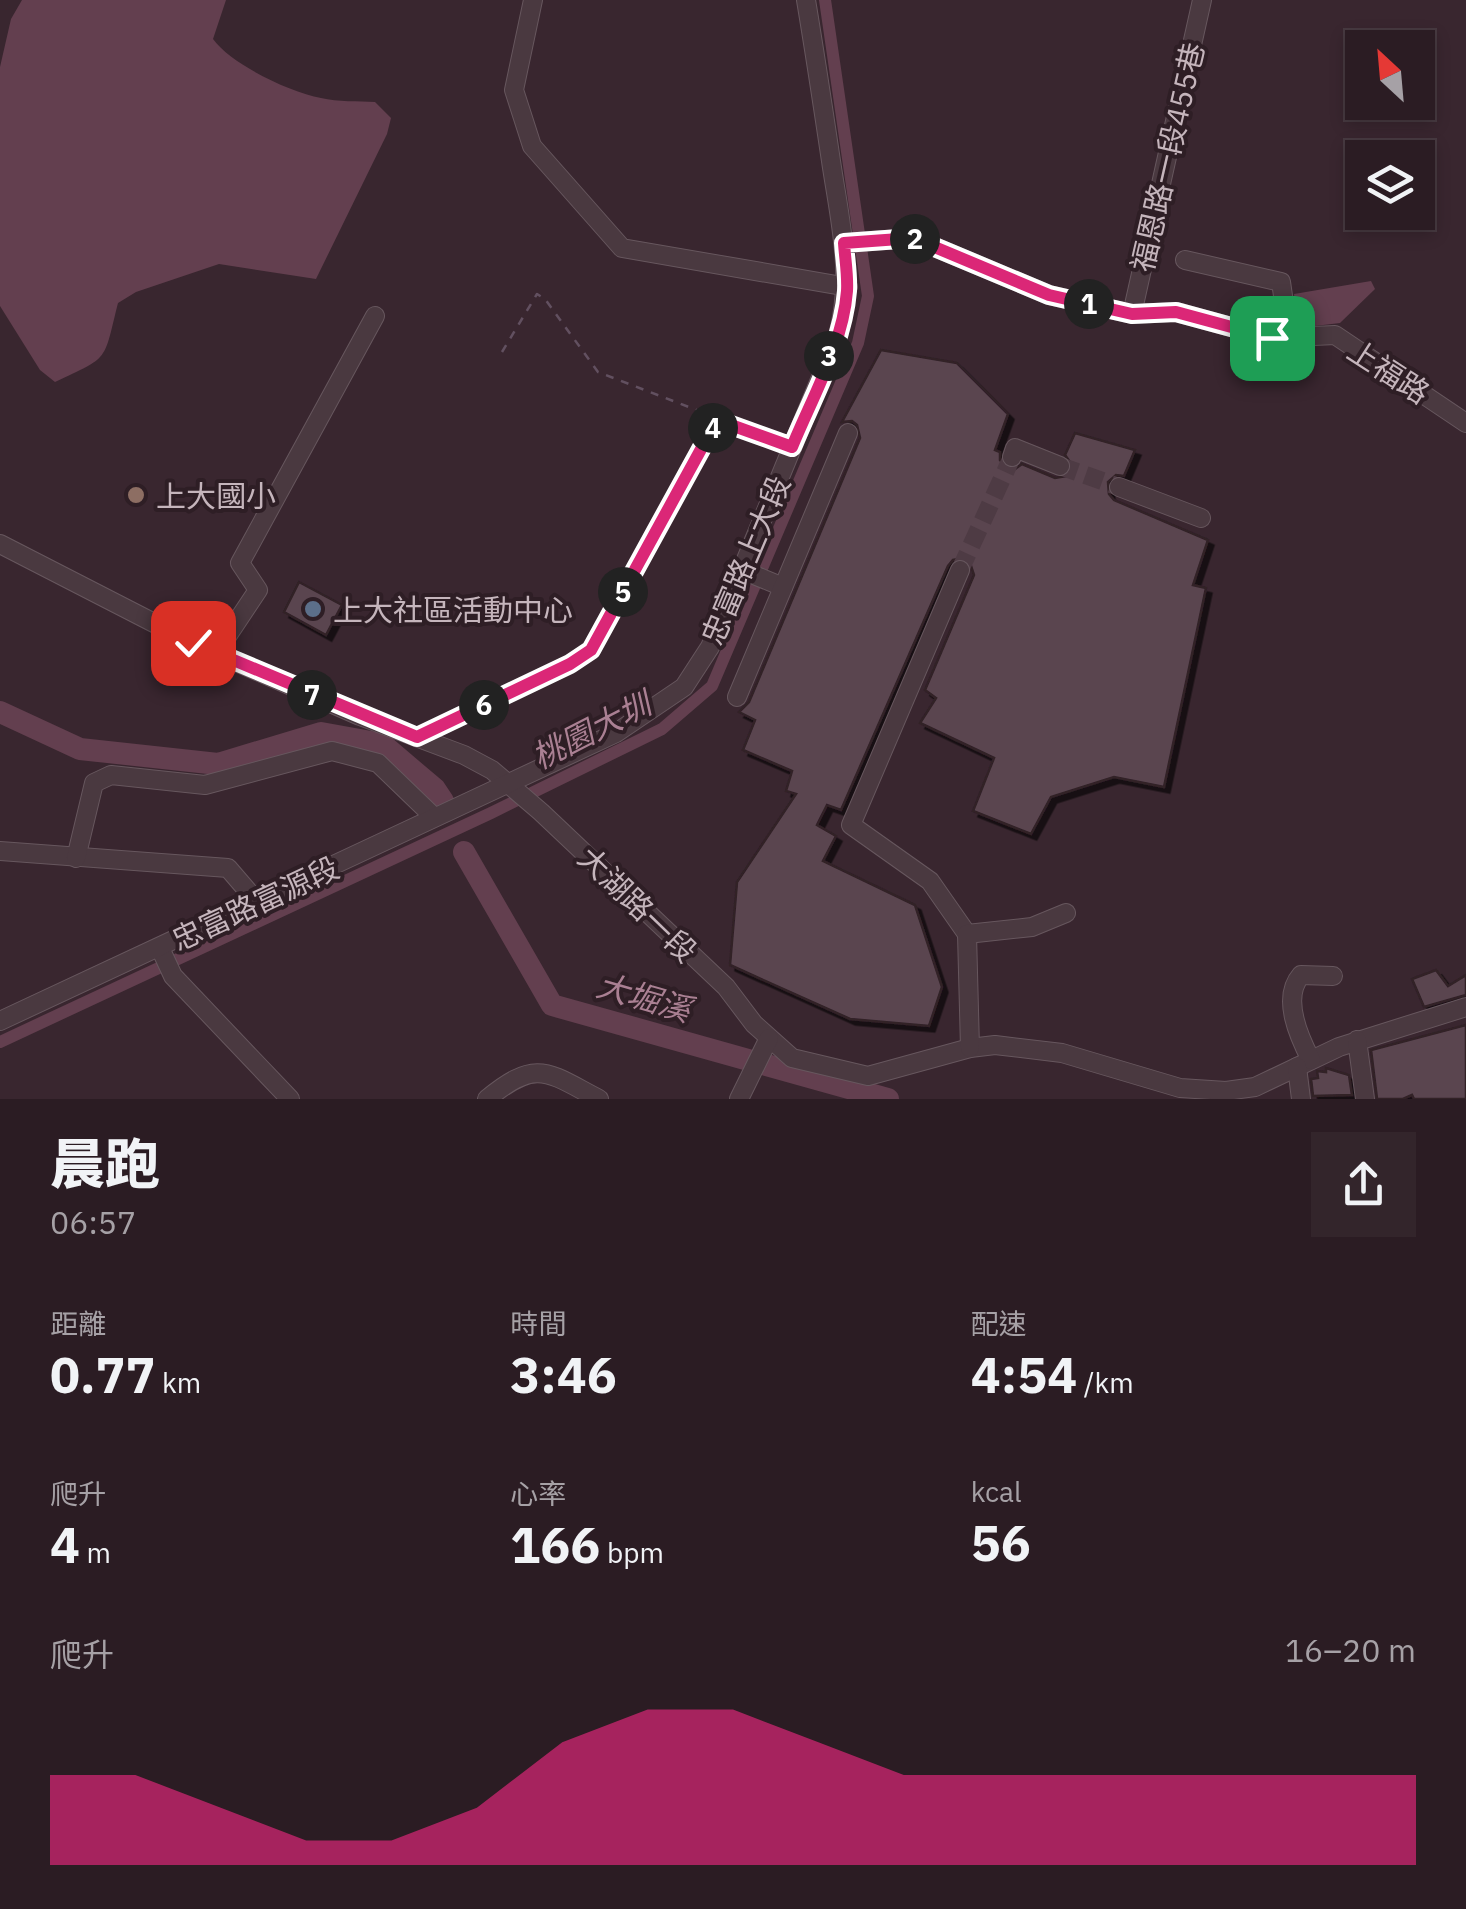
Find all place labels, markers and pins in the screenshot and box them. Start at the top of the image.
pin: 2 [890,214,940,264]
pin: 1 [1064,279,1114,329]
pin [1230,296,1315,381]
pin: 3 [804,331,854,381]
pin: 4 [688,403,738,453]
place label: 上大國小 [156,476,276,515]
marker: 上大國小 [125,484,147,506]
pin: 5 [598,567,648,617]
place label: 上大社區活動中心 [333,590,573,629]
marker: 上大社區活動中心 [302,598,324,620]
pin [151,601,236,686]
pin: 7 [287,670,337,720]
pin: 6 [459,680,509,730]

